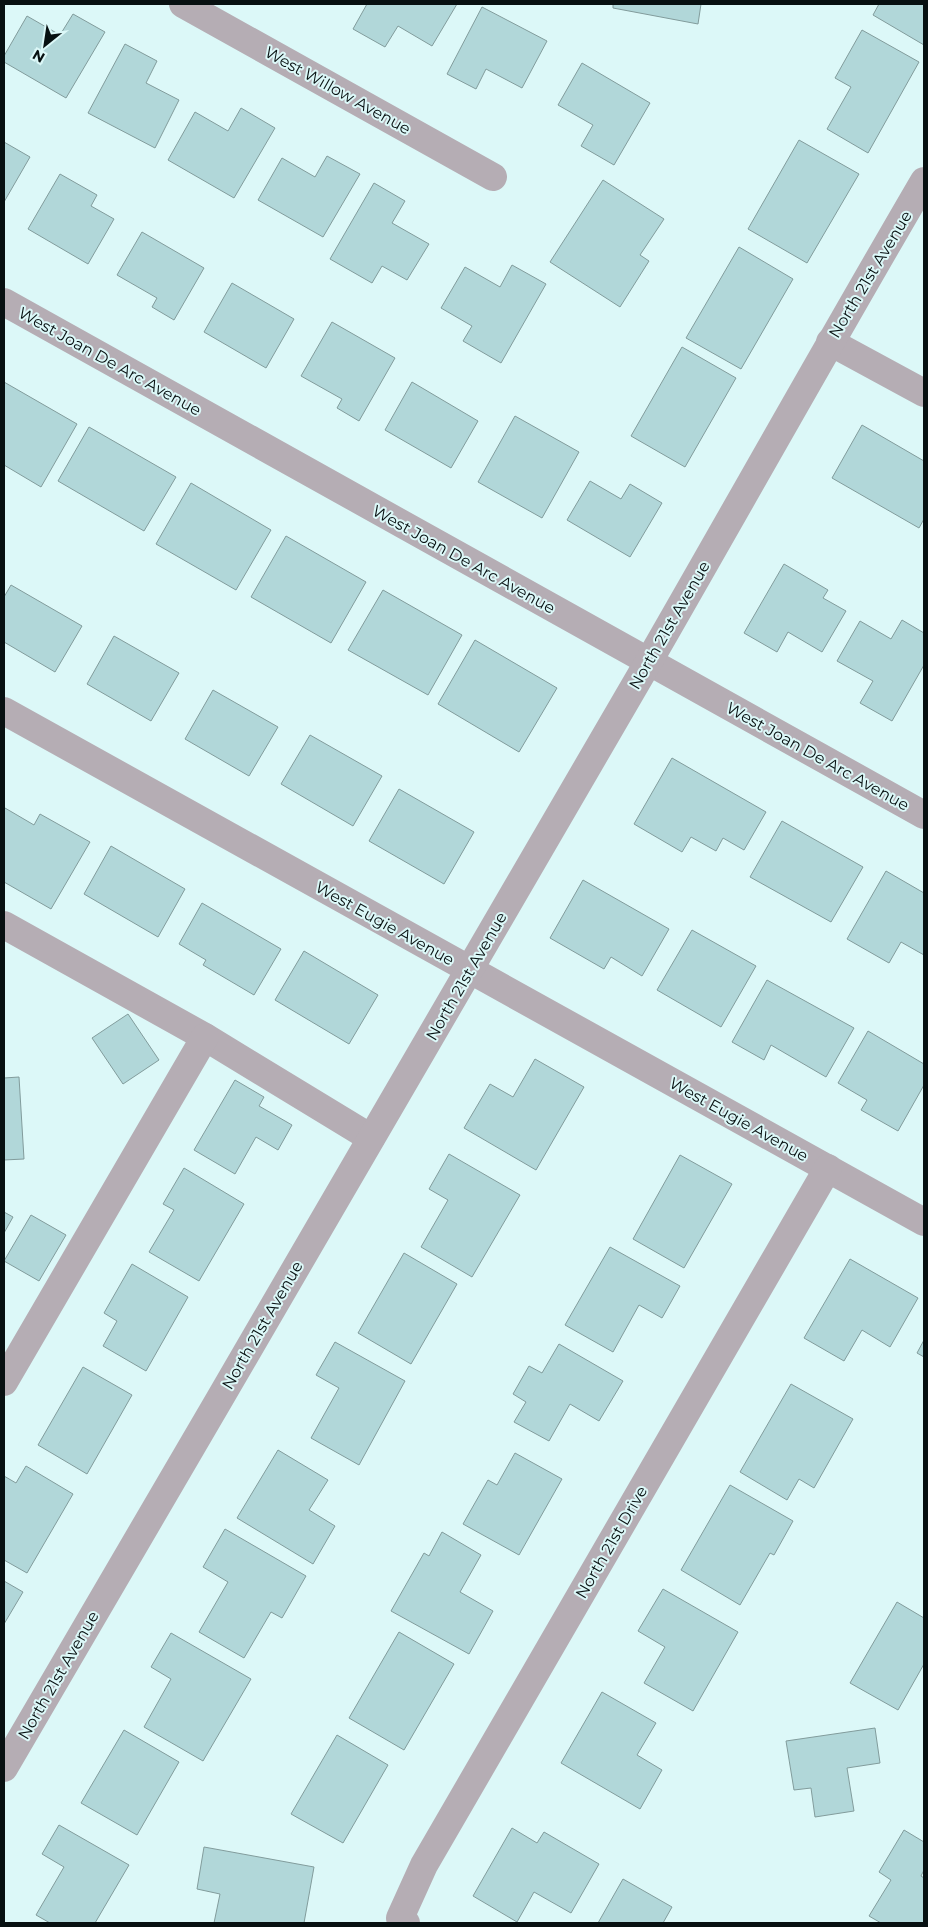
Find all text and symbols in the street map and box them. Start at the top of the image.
north arrow [20,20,70,70]
street label: West Willow Avenue [261,42,414,138]
text: N [29,46,48,67]
street label: North 21st Avenue [825,207,916,341]
street label: West Joan De Arc Avenue [15,303,204,420]
street label: West Joan De Arc Avenue [369,501,558,618]
street label: North 21st Avenue [625,558,714,693]
street label: West Joan De Arc Avenue [723,698,912,815]
street label: West Eugie Avenue [312,877,458,970]
street label: North 21st Avenue [422,909,511,1044]
street label: West Eugie Avenue [666,1073,812,1166]
street label: North 21st Avenue [218,1258,307,1393]
street label: North 21st Drive [572,1483,651,1602]
street label: North 21st Avenue [14,1608,103,1743]

